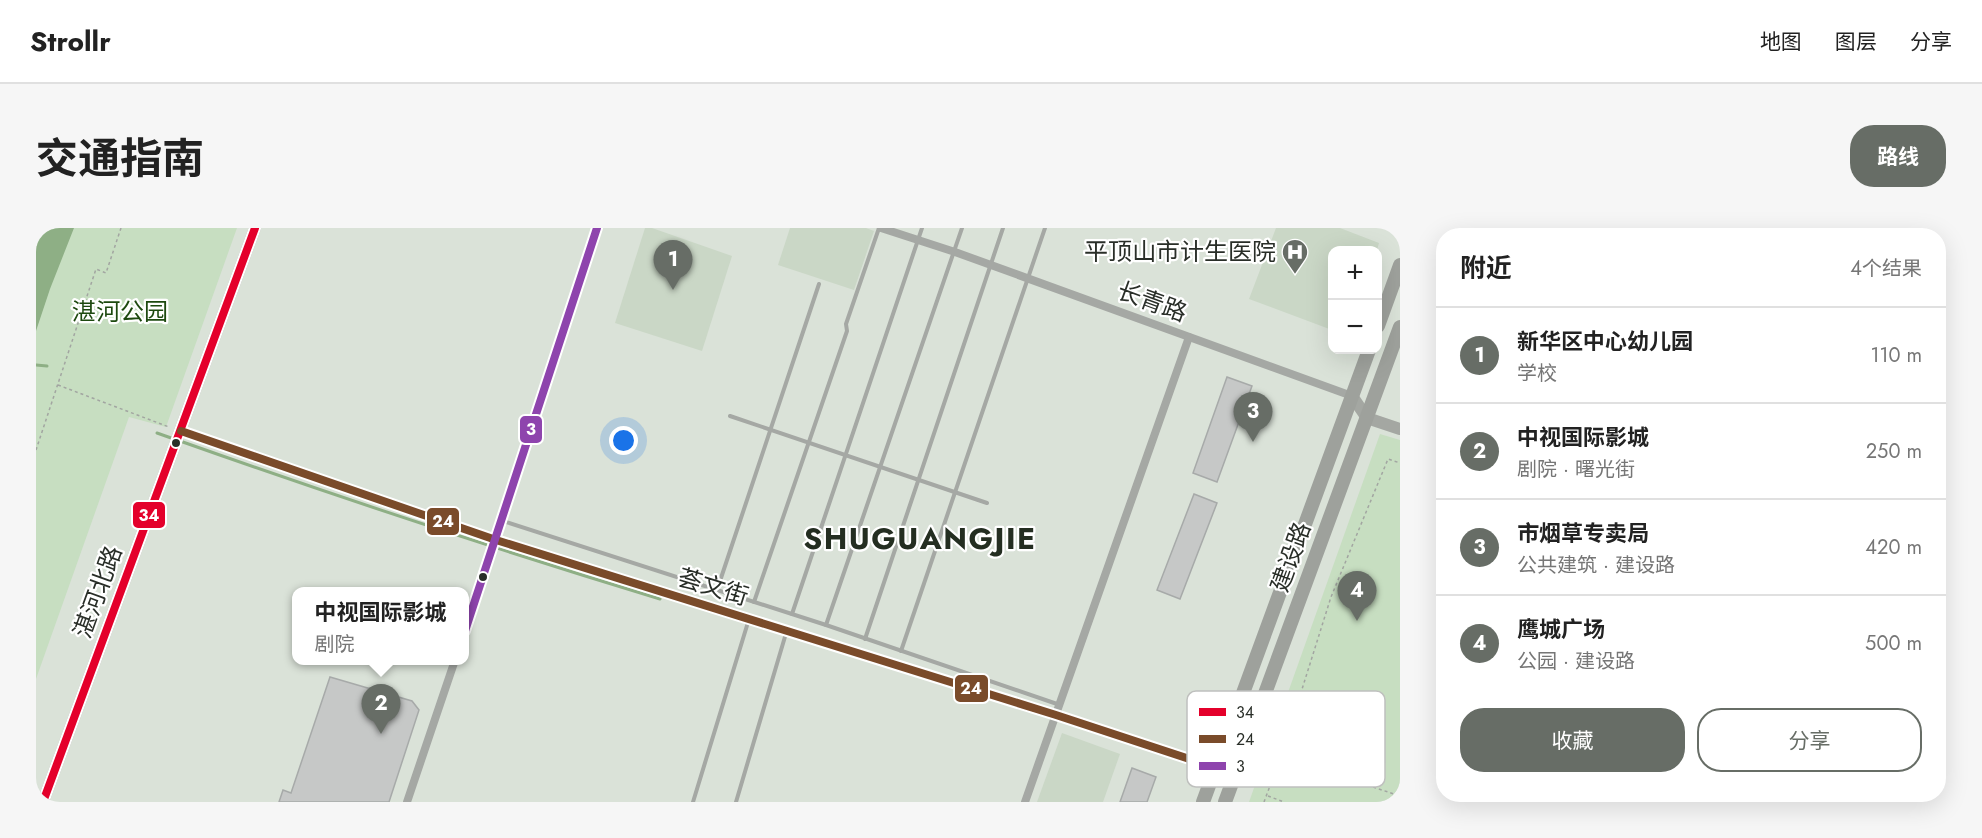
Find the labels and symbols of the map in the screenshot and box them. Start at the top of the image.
place label: 平顶山市计生医院 [1084,234,1276,269]
hospital icon: 平顶山市计生医院 [1280,237,1310,275]
pin: 1 [654,241,692,290]
street label: 长青路 [1112,273,1192,330]
park label: 湛河公园 [72,294,168,329]
pin: 3 [1234,392,1272,442]
line badge: 3 [519,415,543,444]
text: 3 [526,418,536,441]
your location [609,426,638,455]
unlabelled marker [170,437,182,449]
line badge: 34 [132,501,166,529]
text: 34 [138,504,160,527]
line badge: 24 [426,507,460,536]
text: 24 [432,510,454,533]
district label: SHUGUANGJIE [803,517,1037,560]
street label: 建设路 [1262,517,1319,597]
street label: 湛河北路 [65,541,130,643]
street label: 荟文街 [674,559,753,614]
unlabelled marker [477,571,489,583]
pin: 4 [1338,572,1376,621]
line badge: 24 [954,674,989,703]
text: 24 [960,677,982,700]
pin: 2 [362,684,400,734]
legend [1187,691,1385,787]
text: 34 [1236,701,1254,724]
text: 24 [1236,728,1254,751]
text: 3 [1236,755,1245,778]

